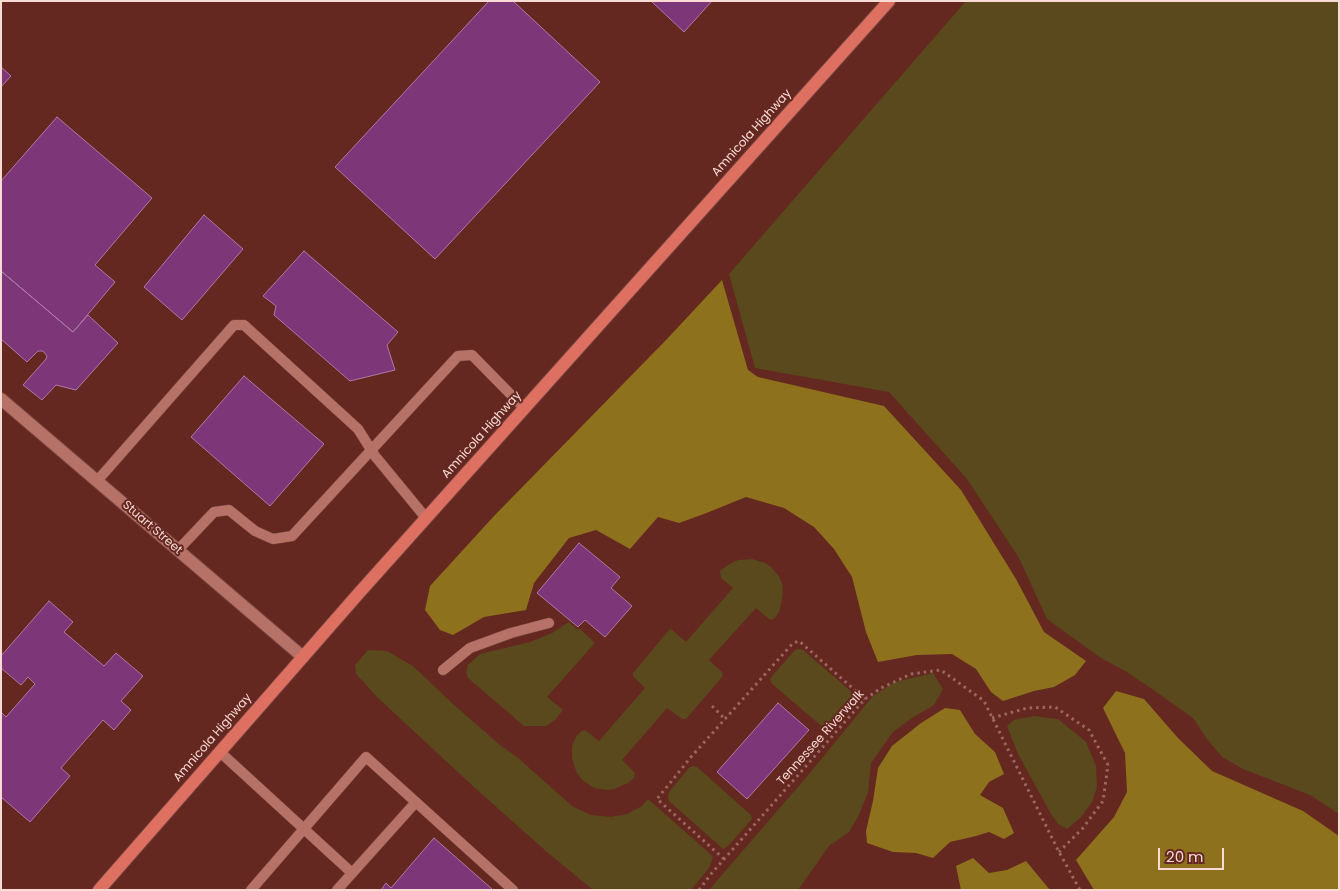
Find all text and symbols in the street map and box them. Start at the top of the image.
street label: Amnicola Highway [709,87,795,179]
street label: Amnicola Highway [439,389,525,481]
street label: Stuart Street [119,498,185,558]
street label: Tennessee Riverwalk [774,687,868,789]
street label: Amnicola Highway [171,691,255,785]
scale bar [1160,838,1226,870]
text: 20 m [1166,846,1204,867]

